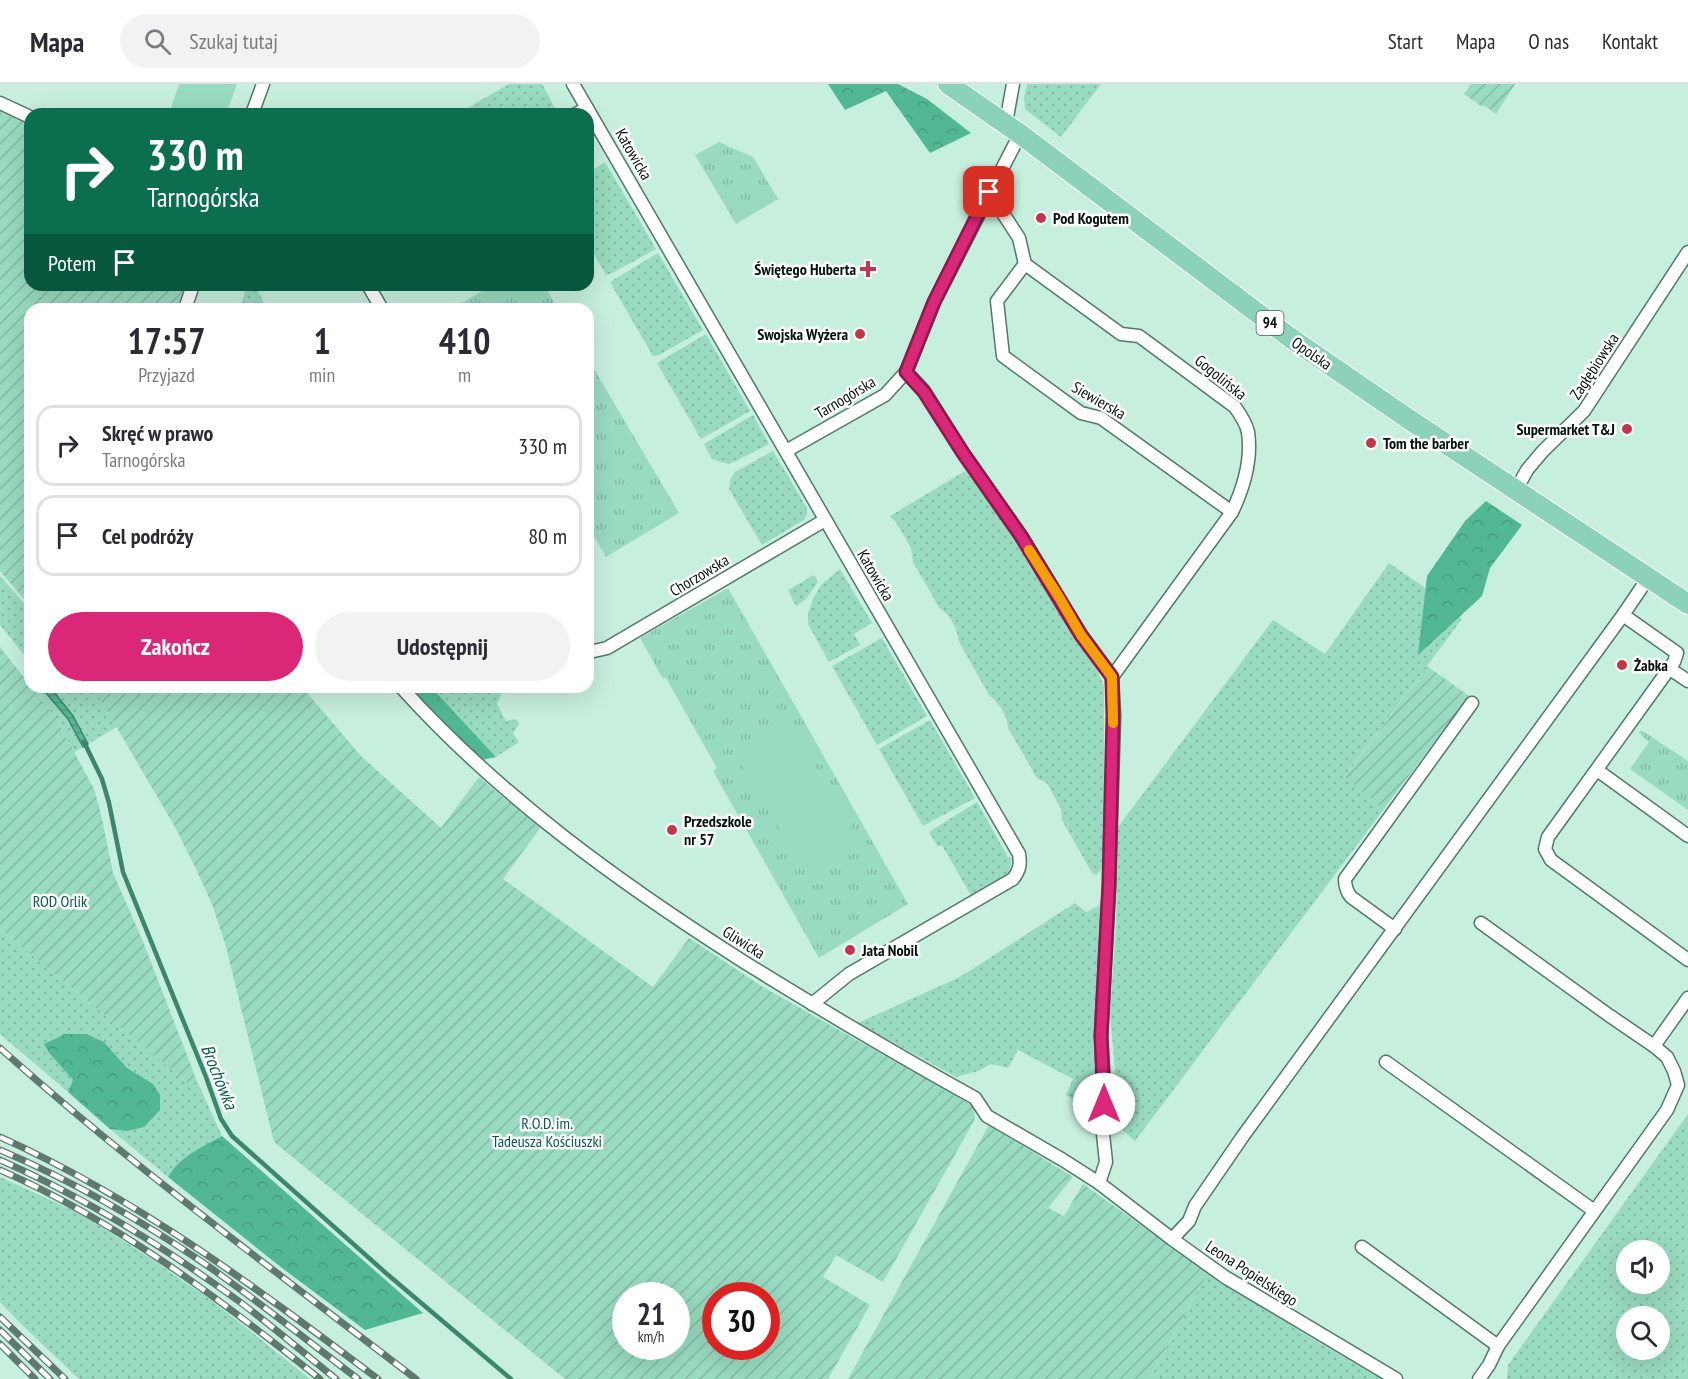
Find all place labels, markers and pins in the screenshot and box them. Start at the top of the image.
pin [963,166,1014,217]
place label: Pod Kogutem [1053,208,1129,228]
marker: Pod Kogutem [1034,211,1048,225]
place label: Świętego Huberta [754,259,856,279]
marker: Świętego Huberta [861,262,875,276]
place label: Swojska Wyżera [757,324,848,344]
marker: Swojska Wyżera [853,327,867,341]
place label: Supermarket T&J [1517,419,1615,439]
marker: Supermarket T&J [1620,422,1634,436]
place label: Tom the barber [1383,433,1469,453]
marker: Tom the barber [1364,436,1378,450]
place label: Żabka [1634,655,1668,675]
marker: Żabka [1615,658,1629,672]
place label: Przedszkole nr 57 [684,811,752,849]
marker: Przedszkole nr 57 [665,823,679,837]
place label: Jata Nobil [861,940,918,960]
marker: Jata Nobil [843,943,857,957]

